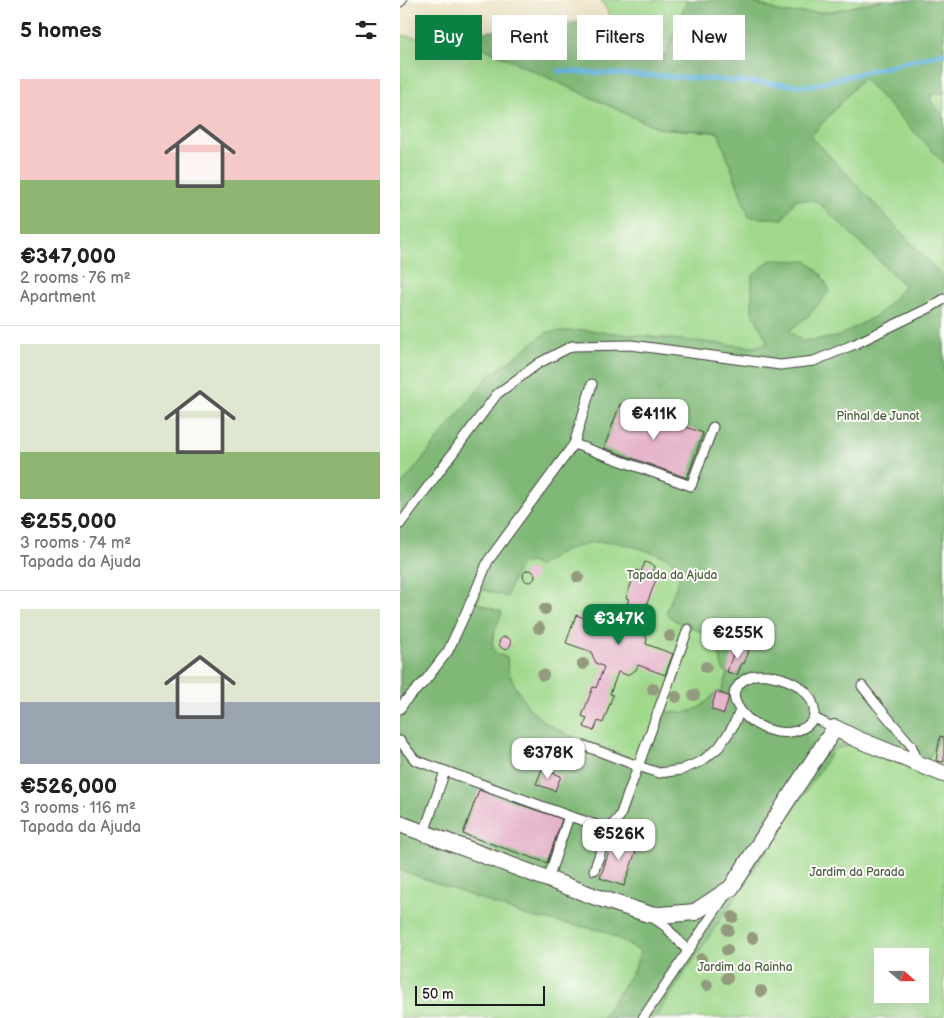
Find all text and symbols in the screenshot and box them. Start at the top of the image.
chip: Buy [415,15,482,60]
chip: Rent [492,15,567,60]
chip: Filters [577,15,663,60]
chip: New [673,15,745,60]
icon: filters [352,16,380,44]
text: 5 homes [20,18,102,43]
icon: home [155,111,245,201]
text: €347,000 [20,244,116,269]
text: 2 rooms · 76 m² [20,269,131,288]
text: Apartment [20,288,96,307]
icon: home [155,377,245,467]
pin: €411K [619,398,689,441]
text: €411K [631,405,677,424]
park label: Pinhal de Junot [836,409,920,424]
text: €255,000 [20,509,117,534]
text: 3 rooms · 74 m² [20,534,131,553]
text: Tapada da Ajuda [20,553,141,572]
park label: Tapada da Ajuda [627,568,718,583]
pin: €347K [584,604,654,646]
text: €347K [594,610,644,629]
pin: €255K [703,618,773,660]
text: €255K [713,624,764,643]
icon: home [155,642,245,732]
pin: €378K [513,738,583,780]
text: €378K [523,744,573,763]
text: €526,000 [20,774,117,799]
text: 3 rooms · 116 m² [20,799,136,818]
text: Tapada da Ajuda [20,818,141,837]
pin: €526K [584,818,654,861]
text: €526K [593,825,645,844]
park label: Jardim da Parada [809,865,905,880]
north arrow [874,948,929,1002]
map controls [874,948,929,1003]
park label: Jardim da Rainha [698,960,793,975]
scale bar [415,983,545,1006]
text: 50 m [422,986,454,1003]

